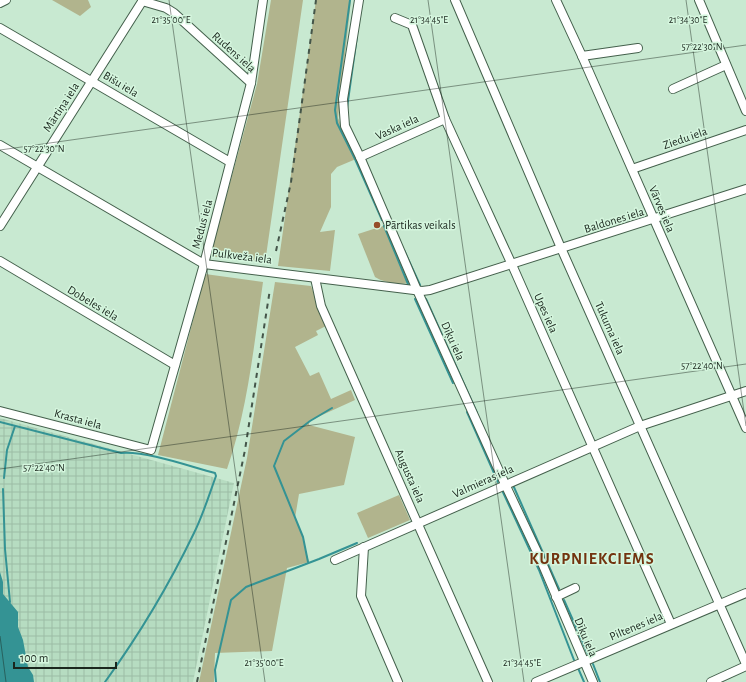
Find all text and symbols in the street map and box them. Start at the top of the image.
text: 21°35'00"E [151,15,191,25]
text: 21°34'45"E [410,15,448,25]
text: 21°34'30"E [669,15,707,25]
street label: Rudens iela [210,30,258,75]
text: 57°22'30"N [681,42,723,52]
street label: Bišu iela [101,69,141,99]
street label: Mārtiņa iela [41,80,83,135]
street label: Vaska iela [374,112,421,142]
street label: Ziedu iela [661,125,709,151]
text: 57°22'30"N [23,144,65,154]
street label: Vārves iela [647,184,677,234]
street label: Medus iela [190,198,214,250]
street label: Baldones iela [583,205,646,235]
place label: Pārtikas veikals [385,219,456,231]
marker: Pārtikas veikals [372,220,382,230]
street label: Pulkveža iela [211,246,273,266]
street label: Dobeles iela [65,283,121,323]
street label: Upes iela [532,291,560,335]
street label: Tukuma iela [593,300,627,357]
street label: Dīķu iela [437,320,467,363]
text: 57°22'40"N [681,361,723,371]
street label: Krasta iela [53,407,103,431]
street label: Augusta iela [393,447,427,505]
street label: Valmieras iela [451,462,516,500]
text: 57°22'40"N [23,463,65,473]
district label: KURPNIEKCIEMS [529,551,655,567]
street label: Piltenes iela [608,609,665,643]
street label: Dīķu iela [571,616,600,659]
scale bar [14,644,116,670]
text: 100 m [20,652,48,664]
text: 21°35'00"E [244,658,284,668]
text: 21°34'45"E [503,658,541,668]

